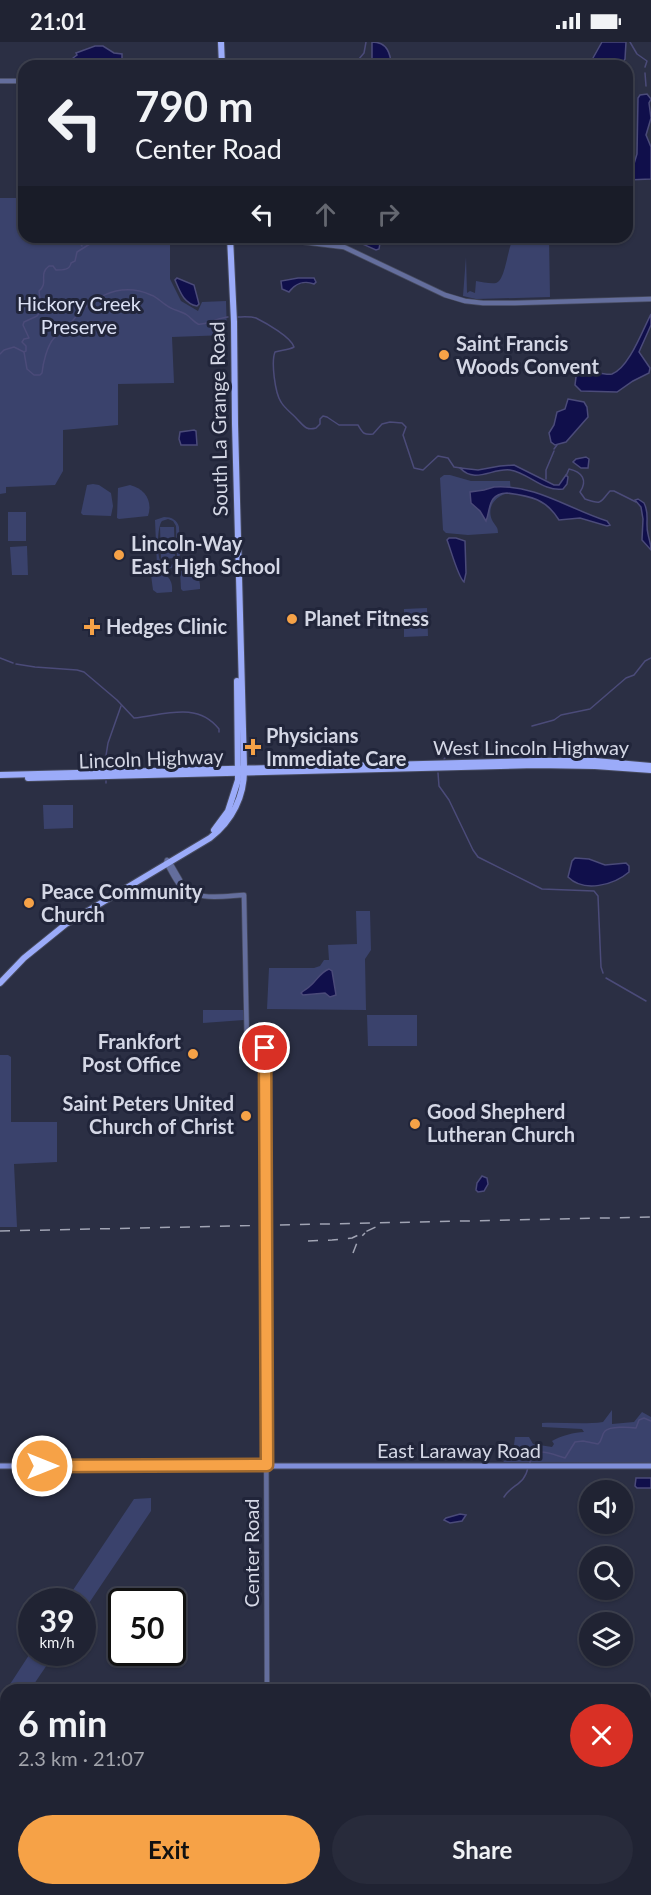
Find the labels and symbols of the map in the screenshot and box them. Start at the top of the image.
park label: Hickory Creek Preserve [17,291,142,338]
street label: South La Grange Road [204,321,232,517]
place label: Saint Francis Woods Convent [456,331,599,378]
marker: Saint Francis Woods Convent [437,348,451,362]
place label: Lincoln-Way East High School [131,531,281,578]
marker: Lincoln-Way East High School [112,548,126,562]
place label: Planet Fitness [304,606,429,630]
marker: Planet Fitness [285,612,299,626]
place label: Hedges Clinic [106,614,227,638]
marker: Hedges Clinic [83,618,101,636]
place label: Physicians Immediate Care [266,723,407,770]
street label: West Lincoln Highway [433,735,630,759]
marker: Physicians Immediate Care [244,738,262,756]
street label: Lincoln Highway [78,743,225,773]
place label: Peace Community Church [41,879,203,926]
marker: Peace Community Church [22,896,36,910]
pin [239,1022,290,1073]
place label: Frankfort Post Office [82,1029,182,1076]
marker: Frankfort Post Office [186,1047,200,1061]
place label: Saint Peters United Church of Christ [63,1091,235,1138]
place label: Good Shepherd Lutheran Church [427,1099,575,1146]
marker: Saint Peters United Church of Christ [239,1109,253,1123]
marker: Good Shepherd Lutheran Church [408,1117,422,1131]
position arrow [10,1434,74,1498]
street label: East Laraway Road [377,1438,541,1462]
street label: Center Road [239,1499,263,1607]
speed limit sign: 50 [108,1588,186,1666]

